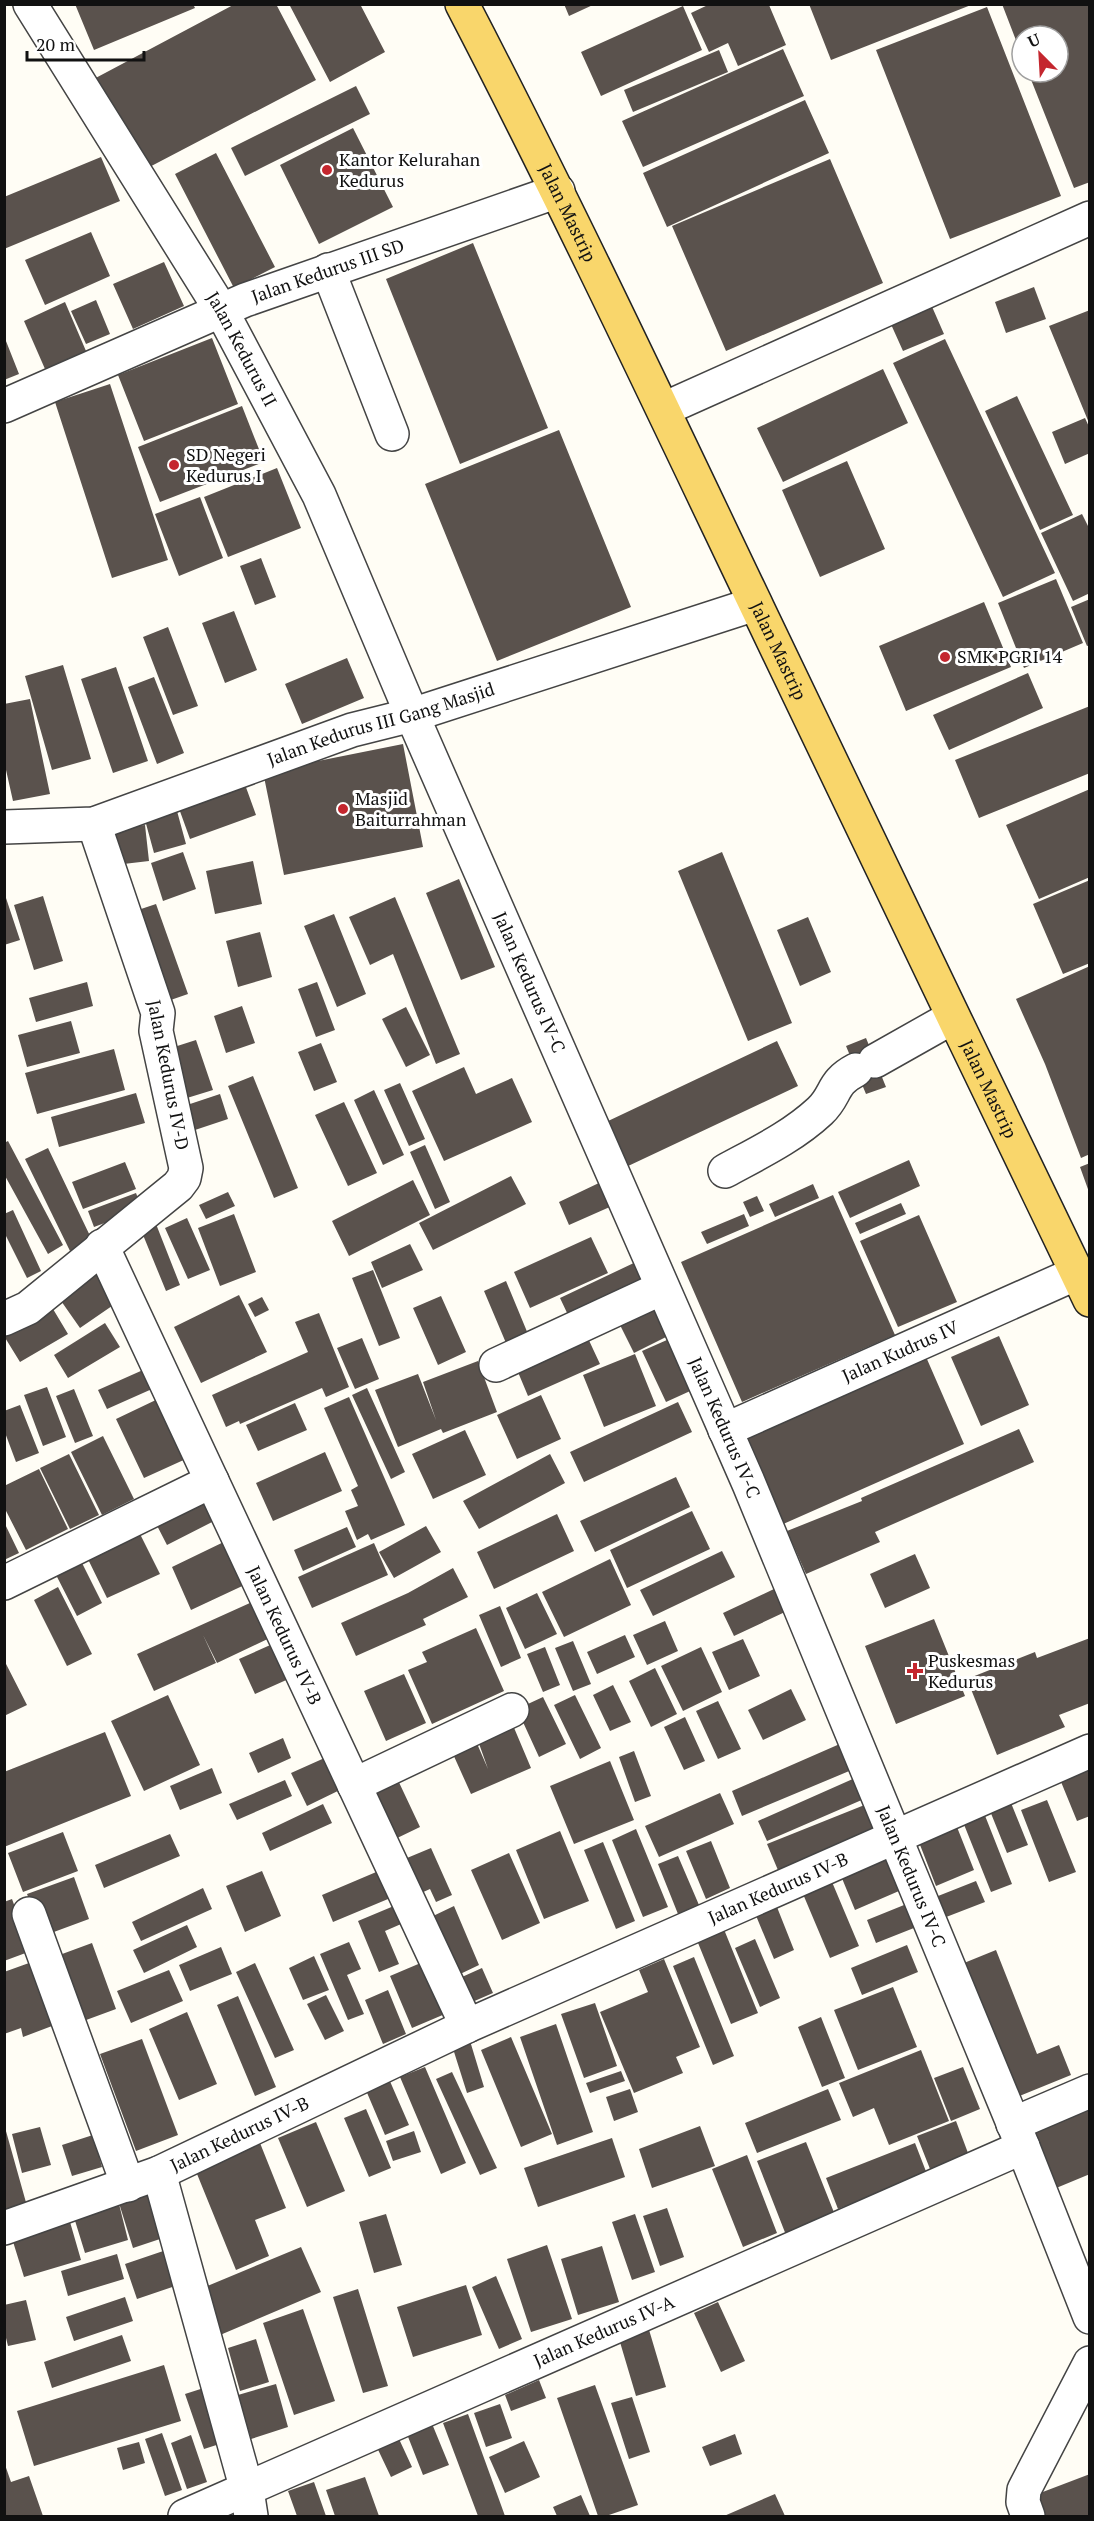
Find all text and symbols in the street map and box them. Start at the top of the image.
scale bar [27,24,144,62]
north arrow [1010,24,1070,84]
text: U [1024,28,1044,53]
text: 20 m [36,32,76,56]
place label: Kantor Kelurahan Kedurus [339,147,481,192]
street label: Jalan Mastrip [534,159,603,266]
marker: Kantor Kelurahan Kedurus [320,163,334,177]
street label: Jalan Kedurus III SD [248,233,407,308]
street label: Jalan Kedurus II [201,287,283,410]
place label: SD Negeri Kedurus I [186,442,266,487]
marker: SD Negeri Kedurus I [167,458,181,472]
street label: Jalan Mastrip [745,597,813,704]
place label: SMK PGRI 14 [957,644,1063,668]
marker: SMK PGRI 14 [938,650,952,664]
street label: Jalan Kedurus III Gang Masjid [264,676,497,771]
place label: Masjid Baiturrahman [355,786,467,831]
marker: Masjid Baiturrahman [336,802,350,816]
street label: Jalan Kedurus IV-C [489,908,572,1056]
street label: Jalan Kedurus IV-D [143,998,195,1152]
street label: Jalan Mastrip [955,1035,1023,1142]
street label: Jalan Kudrus IV [838,1314,962,1387]
street label: Jalan Kedurus IV-C [684,1353,766,1501]
street label: Jalan Kedurus IV-B [242,1562,328,1708]
place label: Puskesmas Kedurus [928,1648,1015,1693]
marker: Puskesmas Kedurus [906,1662,924,1680]
street label: Jalan Kedurus IV-C [872,1801,952,1950]
street label: Jalan Kedurus IV-B [704,1846,852,1929]
street label: Jalan Kedurus IV-B [166,2090,313,2177]
street label: Jalan Kedurus IV-A [530,2289,678,2372]

